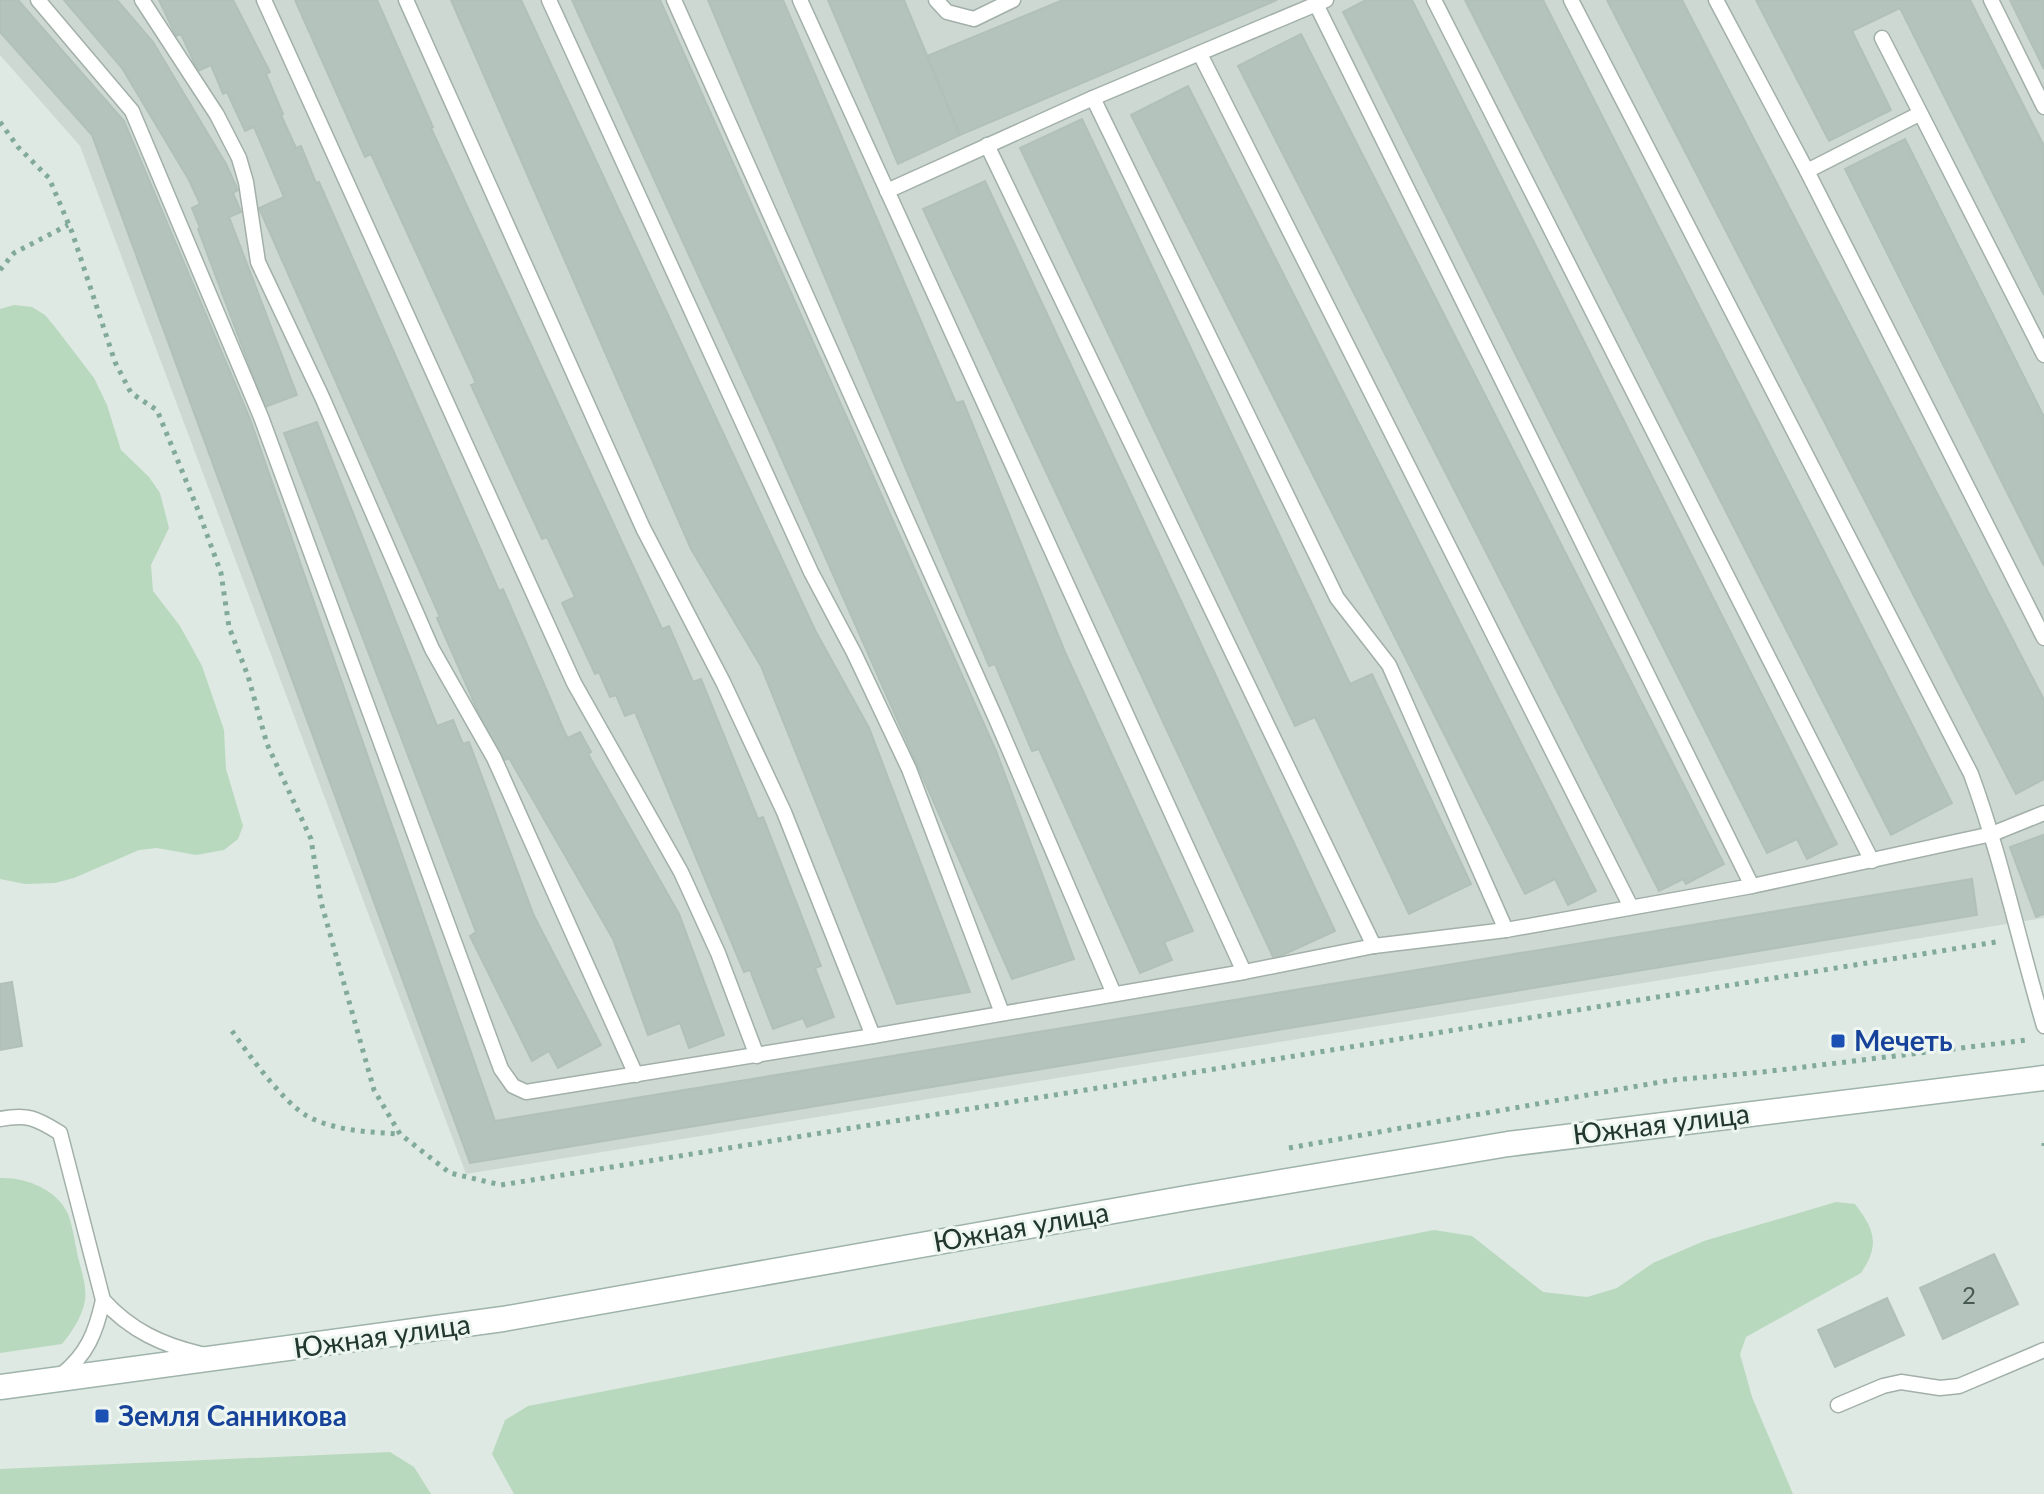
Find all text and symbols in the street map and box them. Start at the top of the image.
place label: Мечеть [1854,1023,1953,1057]
marker: Мечеть [1829,1032,1847,1050]
street label: Южная улица [1571,1095,1751,1151]
street label: Южная улица [930,1194,1111,1258]
house number: 2 [1962,1280,1976,1309]
street label: Южная улица [291,1306,472,1364]
place label: Земля Санникова [118,1398,347,1432]
marker: Земля Санникова [93,1407,111,1425]

